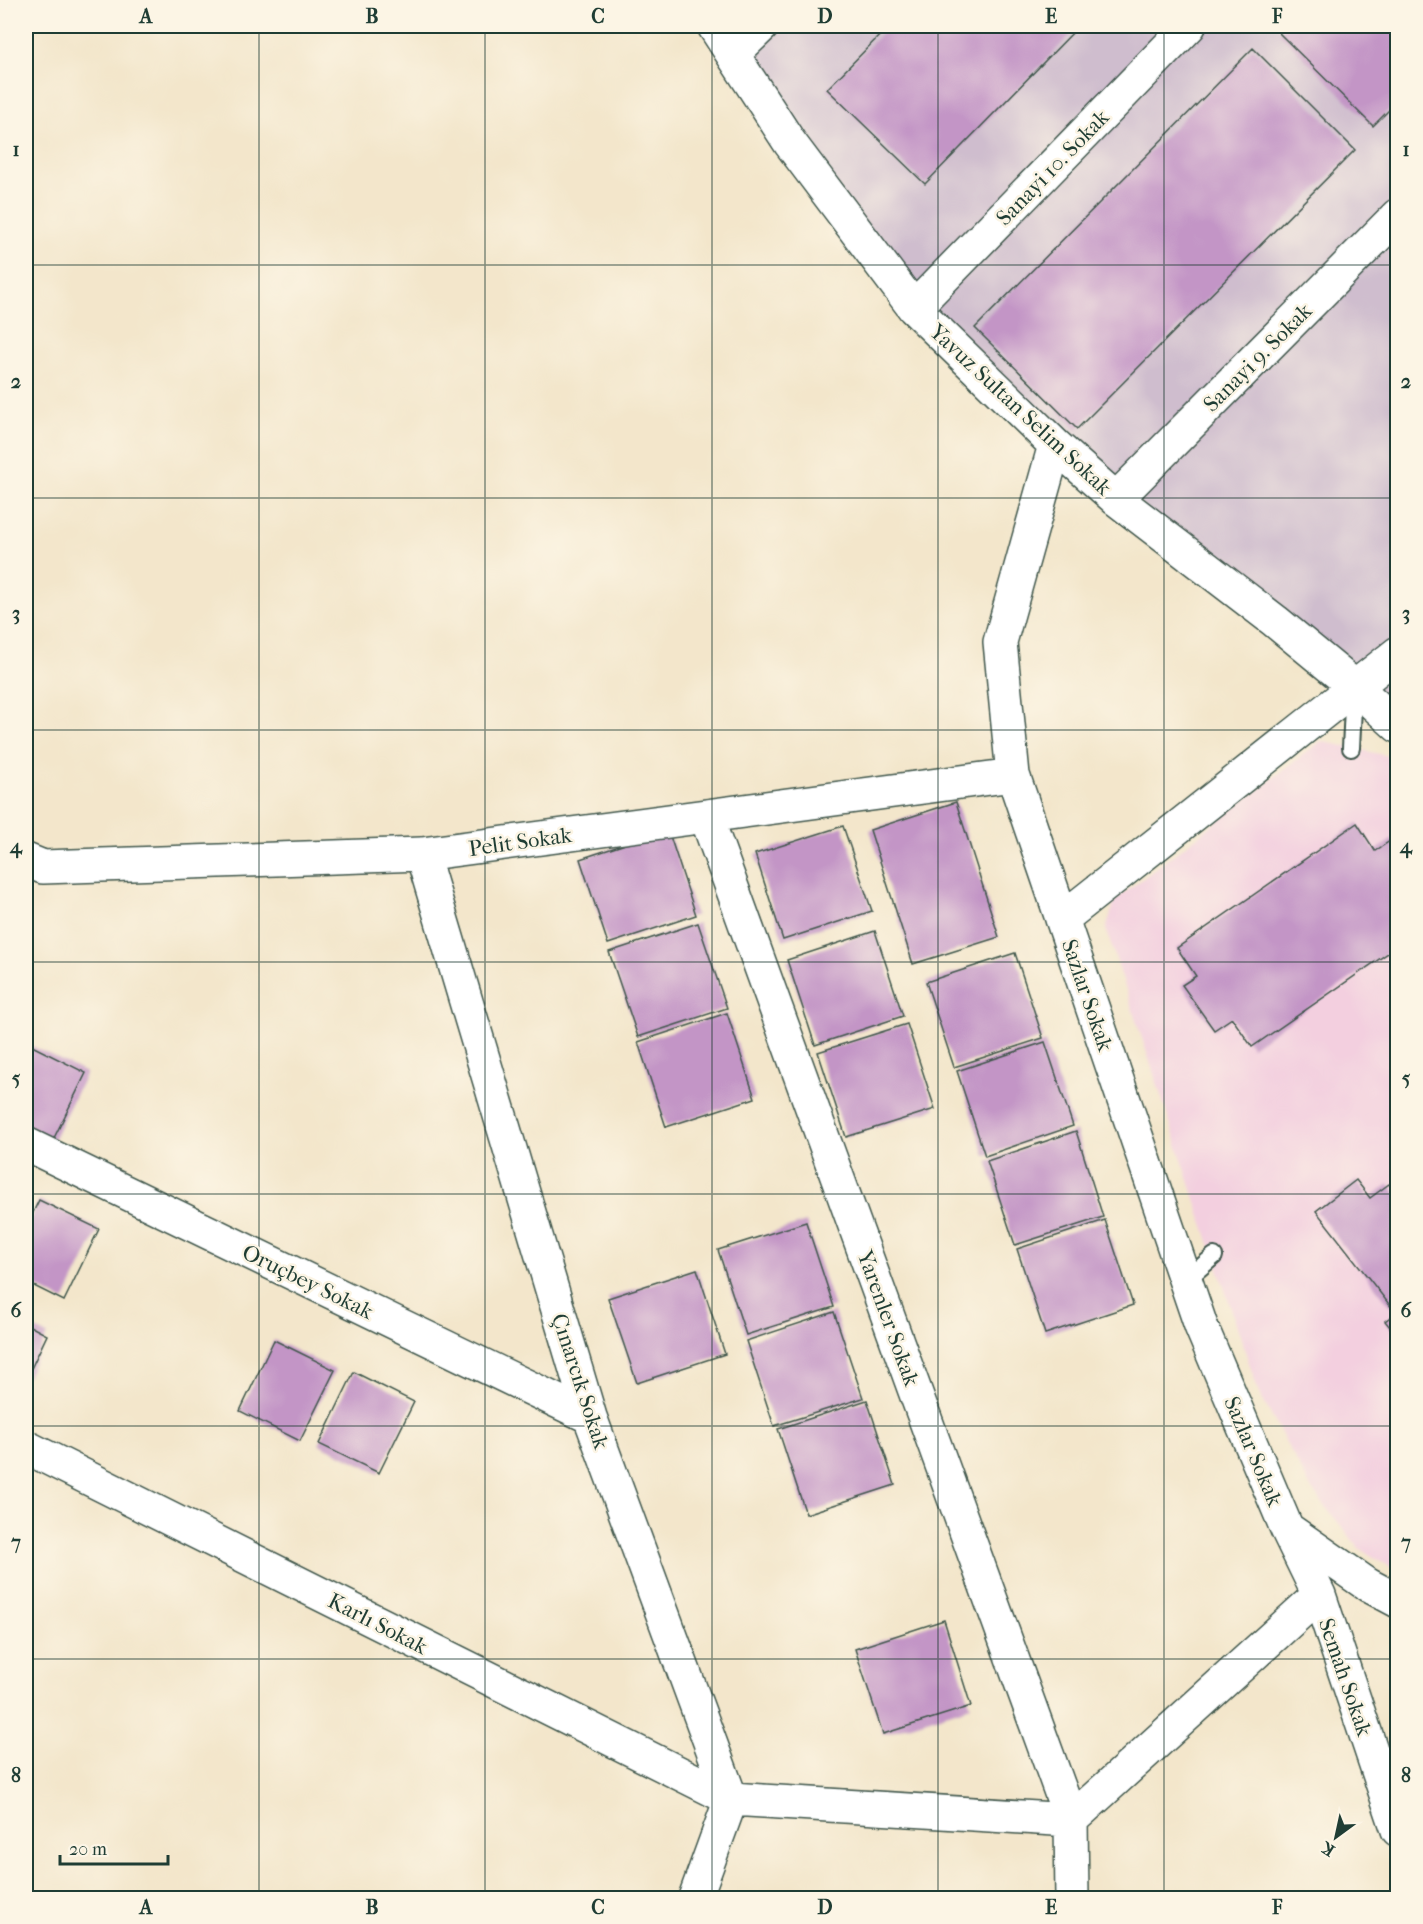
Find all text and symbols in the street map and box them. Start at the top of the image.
text: A [138,5,154,28]
text: B [365,5,379,28]
text: C [591,5,605,28]
text: D [817,5,833,28]
text: E [1045,5,1057,28]
text: F [1271,5,1283,28]
street label: Sanayi 10. Sokak [991,104,1115,231]
text: 1 [12,138,20,161]
text: 1 [1402,138,1410,161]
street label: Sanayi 9. Sokak [1198,298,1318,417]
street label: Yavuz Sultan Selim Sokak [923,318,1117,501]
text: 2 [11,370,21,393]
text: 2 [1401,370,1411,393]
text: 3 [12,602,20,625]
text: 3 [1402,602,1410,625]
street label: Pelit Sokak [467,822,574,862]
text: 4 [9,835,23,859]
text: 4 [1399,835,1413,859]
street label: Sazlar Sokak [1056,936,1119,1055]
text: 5 [12,1067,21,1090]
text: 5 [1402,1067,1411,1090]
street label: Oruçbey Sokak [238,1239,378,1325]
street label: Yarenler Sokak [851,1246,925,1390]
text: 6 [11,1299,23,1322]
text: 6 [1401,1299,1413,1322]
street label: Çınarcık Sokak [546,1310,614,1453]
street label: Sazlar Sokak [1218,1393,1288,1511]
text: 7 [10,1531,21,1554]
text: 7 [1400,1531,1411,1554]
street label: Karlı Sokak [323,1588,432,1660]
street label: Semah Sokak [1313,1615,1378,1740]
text: 8 [11,1764,21,1787]
text: 8 [1401,1764,1411,1787]
north arrow [1306,1807,1366,1867]
scale bar [60,1828,168,1866]
text: K [1317,1837,1338,1860]
text: 20 m [69,1839,107,1860]
text: A [138,1896,154,1919]
text: B [365,1896,379,1919]
text: C [591,1896,605,1919]
text: D [817,1896,833,1919]
text: E [1045,1896,1057,1919]
text: F [1271,1896,1283,1919]

